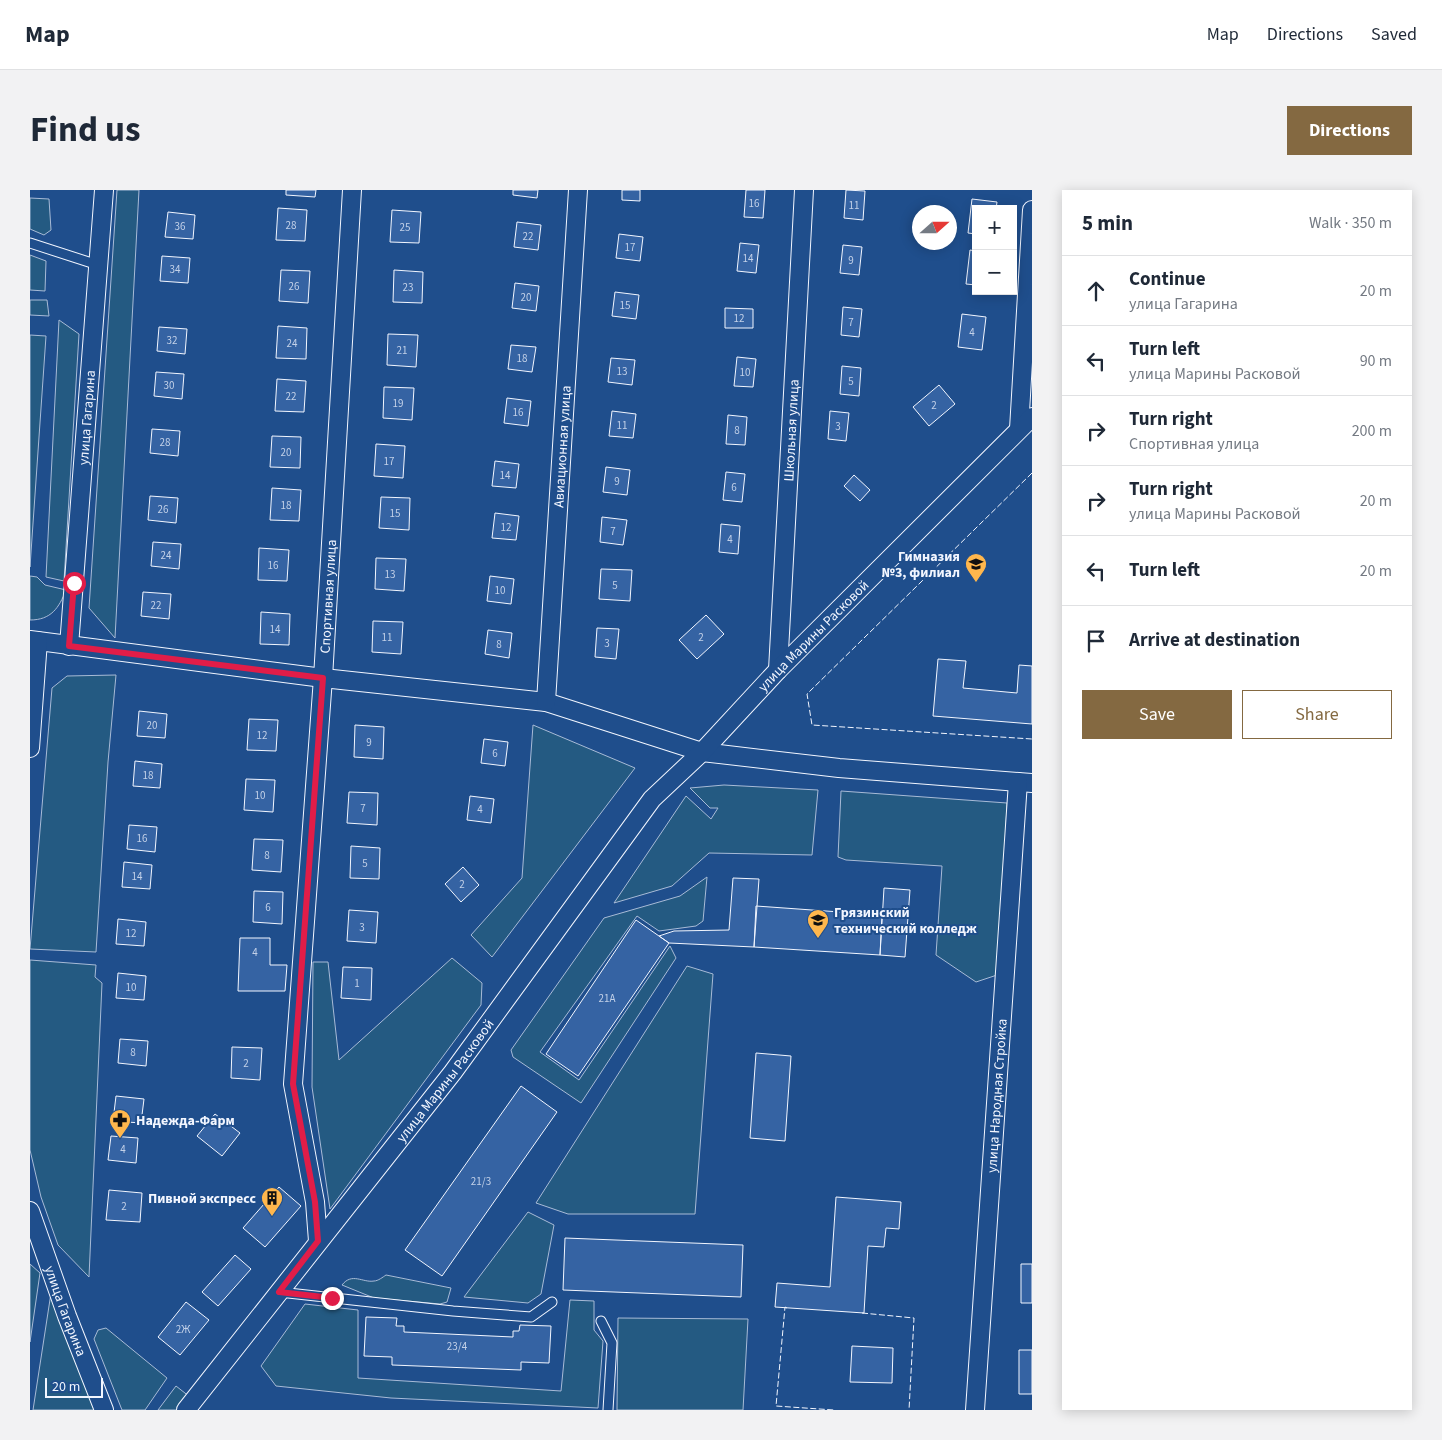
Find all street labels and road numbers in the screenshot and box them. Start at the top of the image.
street label: улица Гагарина [74,369,101,466]
street label: Школьная улица [779,379,805,482]
street label: Авиационная улица [549,385,577,508]
street label: Спортивная улица [315,539,342,654]
street label: улица Марины Расковой [754,576,874,697]
street label: улица Марины Расковой [392,1015,499,1147]
street label: улица Народная Стройка [982,1018,1013,1174]
street label: улица Гагарина [39,1263,91,1359]

